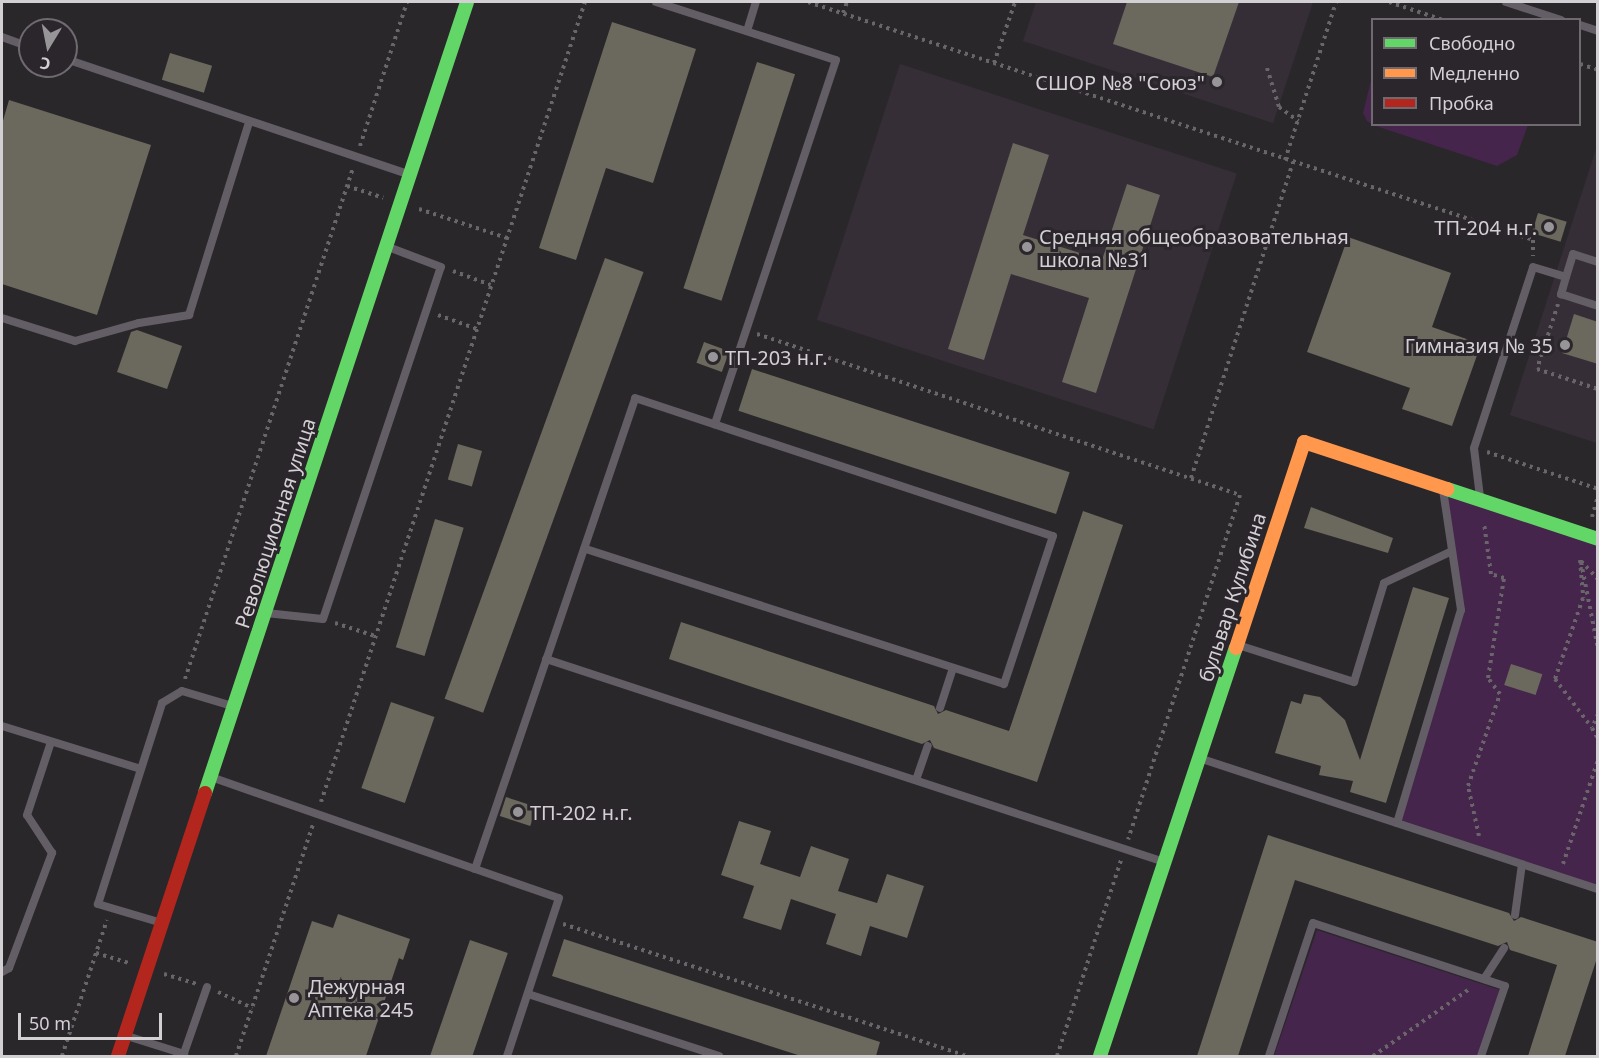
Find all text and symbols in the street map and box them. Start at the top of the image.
north arrow [18,18,78,78]
legend [1371,18,1581,126]
text: Свободно [1429,31,1515,55]
text: С [38,52,52,75]
text: Медленно [1429,61,1520,85]
place label: СШОР №8 "Союз" [1035,70,1205,94]
marker: СШОР №8 "Союз" [1210,75,1224,89]
text: Пробка [1429,91,1494,115]
place label: ТП-204 н.г. [1434,215,1537,239]
marker: ТП-204 н.г. [1542,220,1556,234]
place label: Средняя общеобразовательная школа №31 [1039,224,1349,271]
marker: Средняя общеобразовательная школа №31 [1020,240,1034,254]
place label: Гимназия № 35 [1405,333,1553,357]
marker: Гимназия № 35 [1558,338,1572,352]
place label: ТП-203 н.г. [725,345,828,369]
marker: ТП-203 н.г. [706,350,720,364]
street label: Революционная улица [230,415,320,631]
street label: бульвар Кулибина [1193,509,1271,685]
place label: ТП-202 н.г. [530,800,633,824]
marker: ТП-202 н.г. [511,805,525,819]
place label: Дежурная Аптека 245 [308,975,414,1022]
marker: Дежурная Аптека 245 [285,989,303,1007]
scale bar [21,1001,165,1039]
text: 50 m [29,1011,71,1035]

